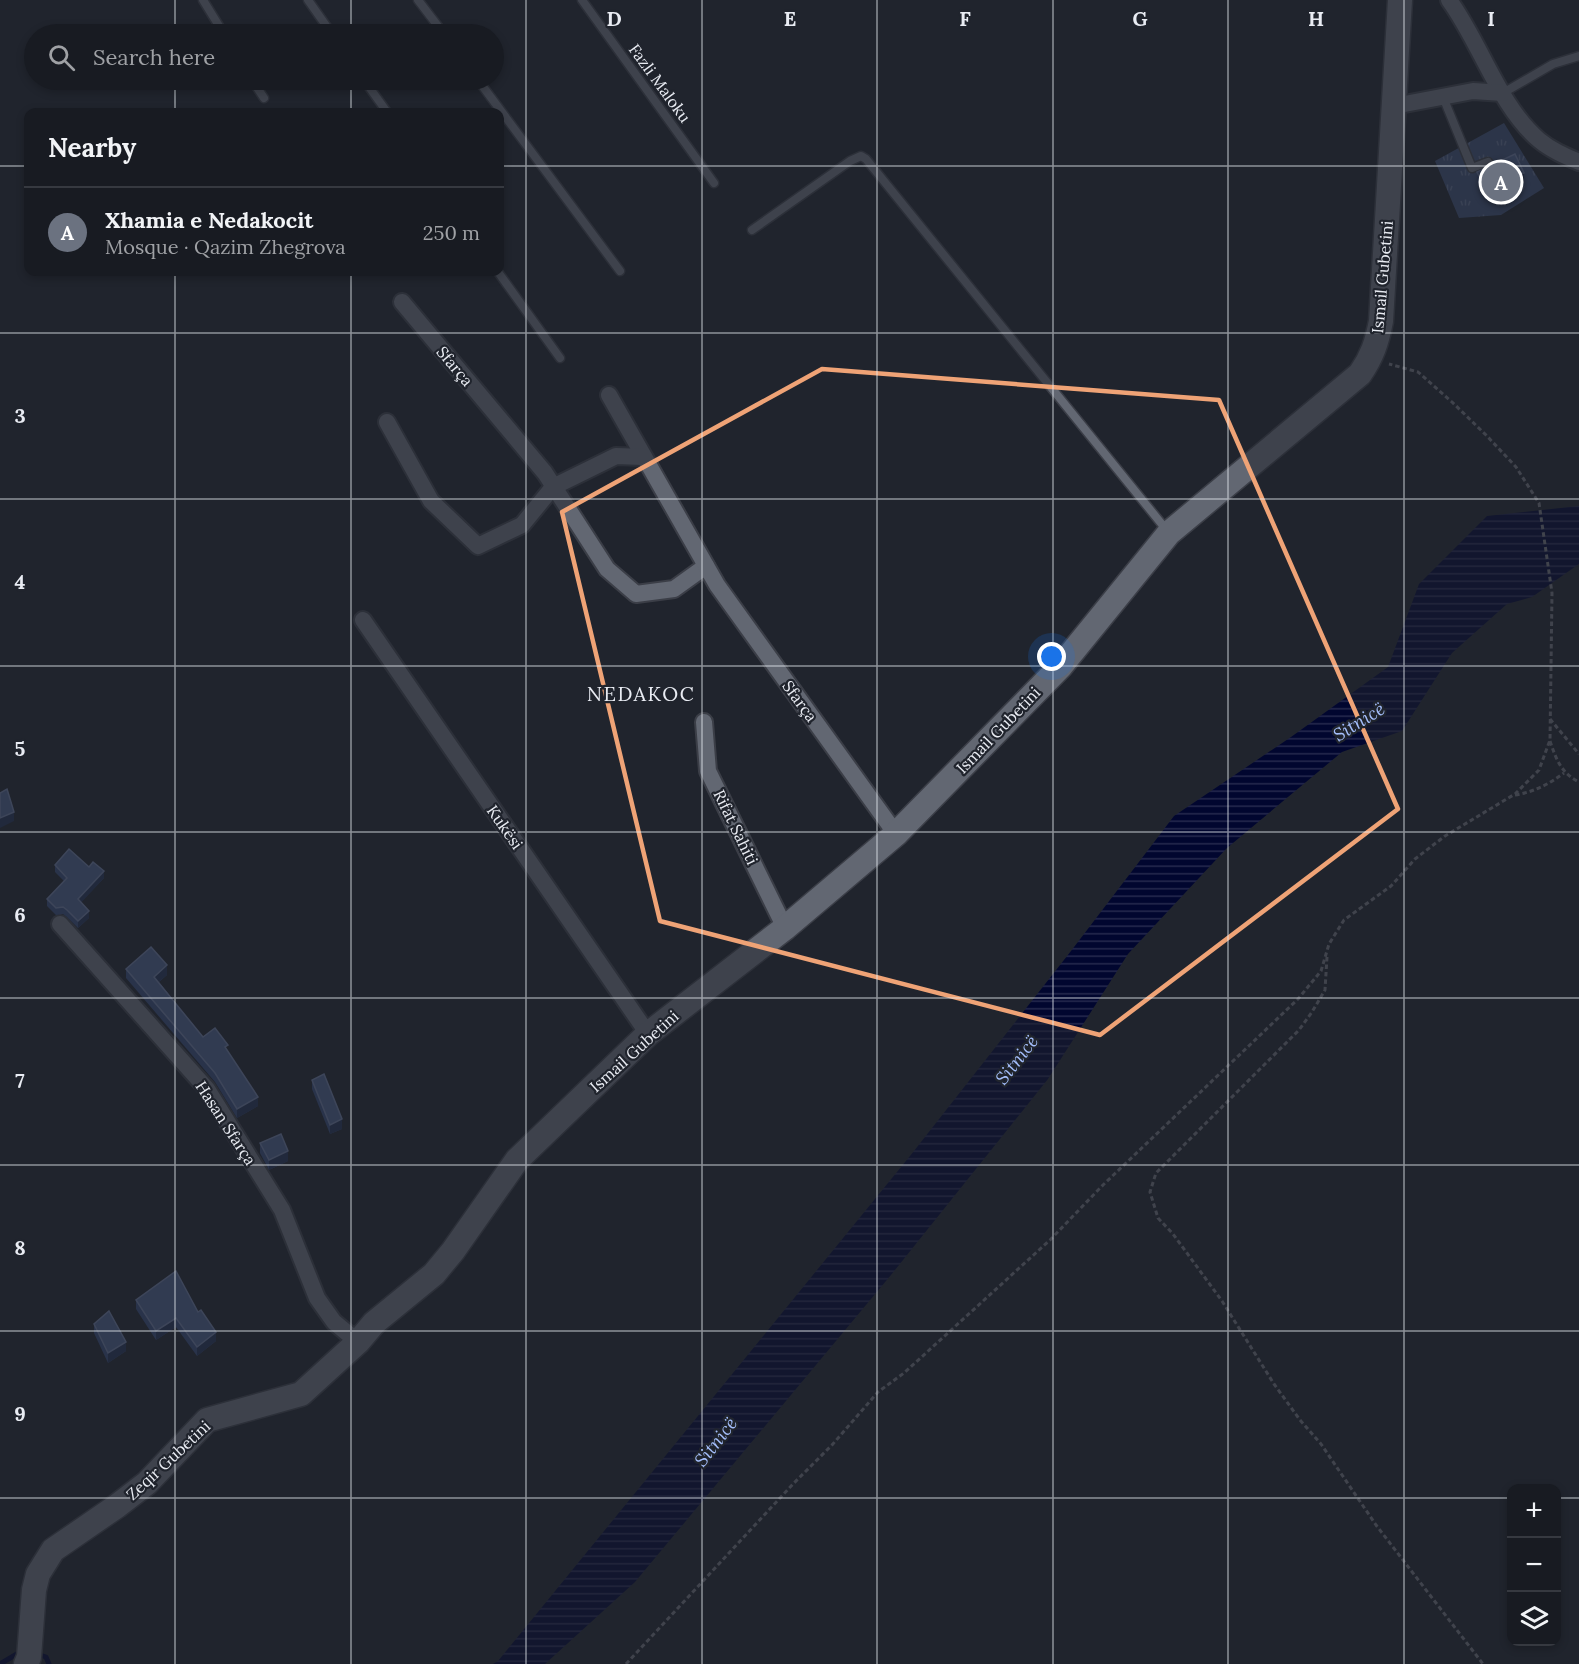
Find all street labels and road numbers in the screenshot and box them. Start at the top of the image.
street label: Fazli Maloku [625,40,696,127]
street label: Ismail Gubetini [1367,220,1397,334]
street label: Sfarça [432,342,478,390]
street label: Sfarça [778,676,822,726]
street label: Ismail Gubetini [952,683,1044,777]
street label: Rifat Sahiti [709,786,763,868]
street label: Kukësi [483,801,527,853]
street label: Ismail Gubetini [585,1006,683,1096]
street label: Hasan Sfarça [191,1077,261,1169]
street label: Zeqir Gubetini [122,1416,214,1504]

